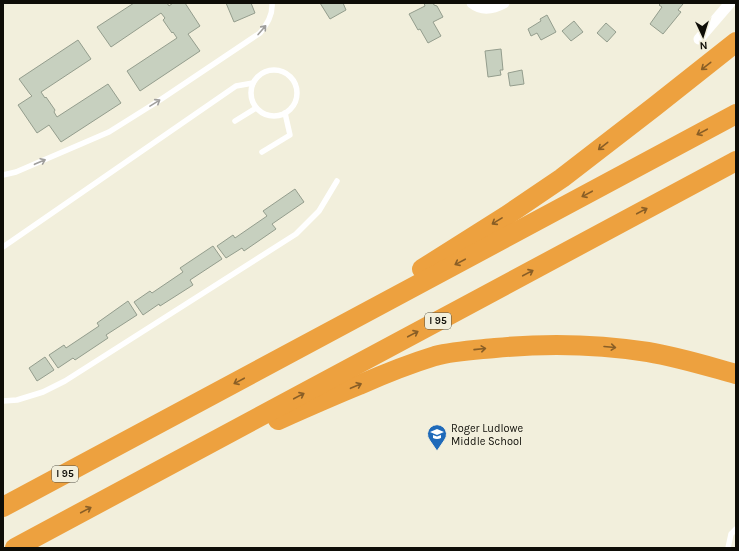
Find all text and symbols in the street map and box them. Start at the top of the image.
north arrow [683,16,723,56]
one-way arrow [258,25,267,35]
text: N [699,39,708,52]
one-way arrow [700,62,711,70]
one-way arrow [149,99,160,107]
one-way arrow [696,129,708,137]
one-way arrow [598,142,609,151]
one-way arrow [33,158,45,165]
one-way arrow [581,190,593,198]
one-way arrow [636,207,648,215]
one-way arrow [491,218,503,226]
one-way arrow [454,259,466,266]
one-way arrow [522,269,534,276]
road number: I 95 [425,313,451,329]
one-way arrow [407,330,419,338]
one-way arrow [603,344,616,351]
one-way arrow [473,346,486,353]
one-way arrow [233,378,245,385]
one-way arrow [350,382,362,389]
one-way arrow [293,391,305,399]
place label: Roger Ludlowe Middle School [451,422,524,448]
school or university icon: Roger Ludlowe Middle School [426,423,448,451]
road number: I 95 [52,466,78,482]
one-way arrow [80,506,92,513]

